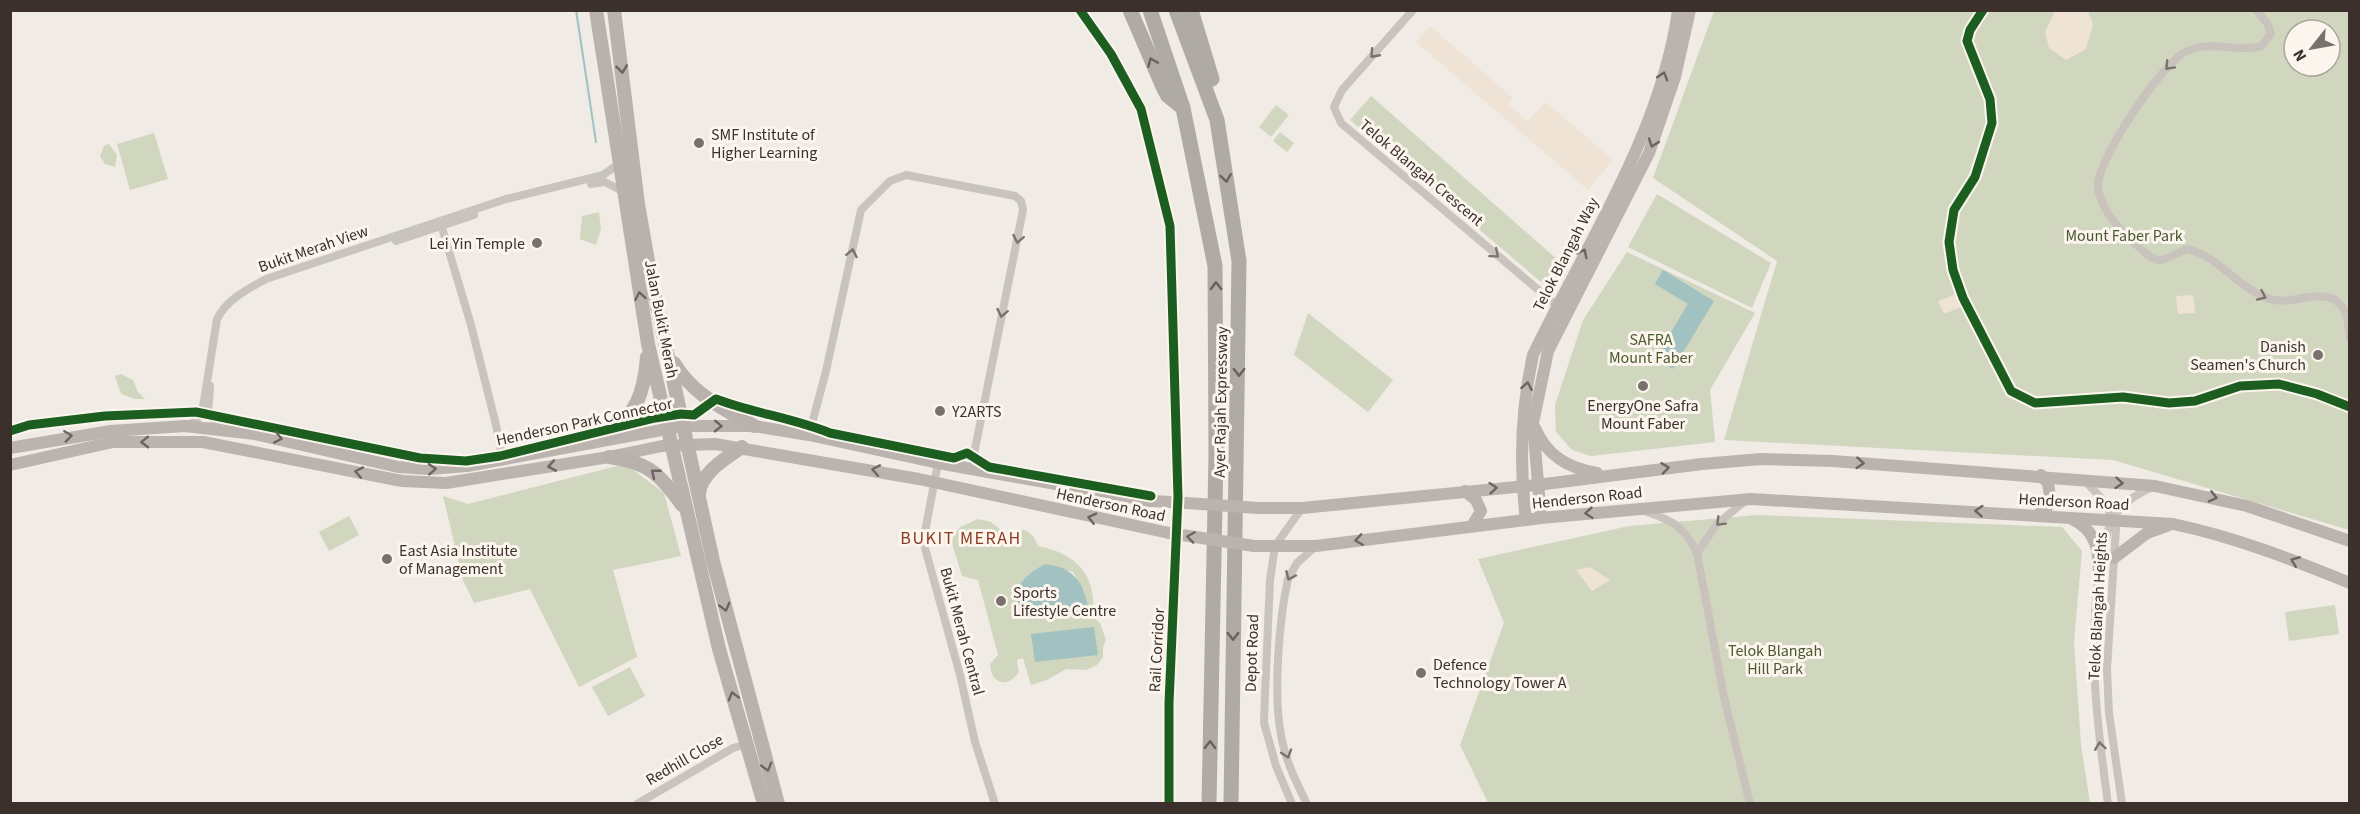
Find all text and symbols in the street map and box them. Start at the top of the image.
north arrow [2282,18,2342,78]
text: N [2288,45,2312,65]
one-way arrow [1370,47,1381,58]
one-way arrow [1148,58,1160,69]
one-way arrow [2165,60,2176,70]
one-way arrow [615,64,627,73]
one-way arrow [1656,71,1668,82]
street label: Telok Blangah Crescent [1355,114,1488,232]
place label: SMF Institute of Higher Learning [711,124,817,164]
marker: SMF Institute of Higher Learning [692,136,706,150]
one-way arrow [1647,138,1660,148]
one-way arrow [1219,173,1232,183]
street label: Telok Blangah Way [1528,193,1604,315]
street label: Bukit Merah View [255,220,372,278]
park label: Mount Faber Park [2065,225,2183,247]
place label: Lei Yin Temple [429,233,525,255]
one-way arrow [1012,234,1025,244]
marker: Lei Yin Temple [530,236,544,250]
one-way arrow [1488,246,1499,257]
one-way arrow [845,249,858,259]
one-way arrow [1576,249,1588,260]
street label: Jalan Bukit Merah [639,258,683,380]
one-way arrow [1209,282,1222,291]
one-way arrow [2256,288,2267,300]
one-way arrow [634,292,647,302]
one-way arrow [996,308,1009,318]
street label: Ayer Rajah Expressway [1209,326,1233,478]
park label: SAFRA Mount Faber [1609,329,1694,369]
place label: Danish Seamen's Church [2190,336,2306,376]
marker: Danish Seamen's Church [2311,348,2325,362]
one-way arrow [1233,368,1245,377]
marker: EnergyOne Safra Mount Faber [1636,379,1650,393]
one-way arrow [1520,381,1533,391]
street label: Henderson Park Connector [494,392,675,451]
place label: EnergyOne Safra Mount Faber [1587,395,1699,435]
place label: Y2ARTS [951,401,1002,423]
marker: Y2ARTS [933,404,947,418]
one-way arrow [714,420,723,432]
one-way arrow [63,431,72,443]
one-way arrow [272,431,282,444]
one-way arrow [140,436,149,448]
one-way arrow [1855,456,1864,469]
one-way arrow [547,459,557,472]
one-way arrow [428,462,437,475]
one-way arrow [1660,462,1670,475]
one-way arrow [871,464,881,477]
one-way arrow [354,466,364,479]
one-way arrow [651,470,662,481]
one-way arrow [2115,476,2124,489]
street label: Henderson Road [1531,481,1644,515]
one-way arrow [1489,482,1498,495]
street label: Henderson Road [1054,483,1167,527]
street label: Henderson Road [2018,488,2130,516]
one-way arrow [2207,490,2217,503]
one-way arrow [1975,505,1984,518]
one-way arrow [1585,506,1594,519]
one-way arrow [1087,512,1097,525]
one-way arrow [1716,514,1727,525]
district label: BUKIT MERAH [900,526,1022,551]
one-way arrow [1186,531,1195,543]
street label: Telok Blangah Heights [2083,531,2113,681]
one-way arrow [1354,533,1364,545]
place label: East Asia Institute of Management [399,540,517,580]
marker: East Asia Institute of Management [380,552,394,566]
one-way arrow [2291,556,2302,568]
street label: Bukit Merah Central [934,565,990,698]
one-way arrow [1286,570,1298,581]
place label: Sports Lifestyle Centre [1013,582,1116,622]
marker: Sports Lifestyle Centre [994,594,1008,608]
one-way arrow [717,601,730,611]
street label: Rail Corridor [1144,607,1170,693]
street label: Depot Road [1240,614,1264,692]
one-way arrow [1227,631,1239,640]
park label: Telok Blangah Hill Park [1728,640,1822,680]
place label: Defence Technology Tower A [1433,654,1567,694]
marker: Defence Technology Tower A [1414,666,1428,680]
one-way arrow [728,691,740,702]
street label: Redhill Close [642,729,727,791]
one-way arrow [1204,741,1216,750]
one-way arrow [2095,741,2107,750]
one-way arrow [1279,748,1292,759]
one-way arrow [760,761,772,772]

